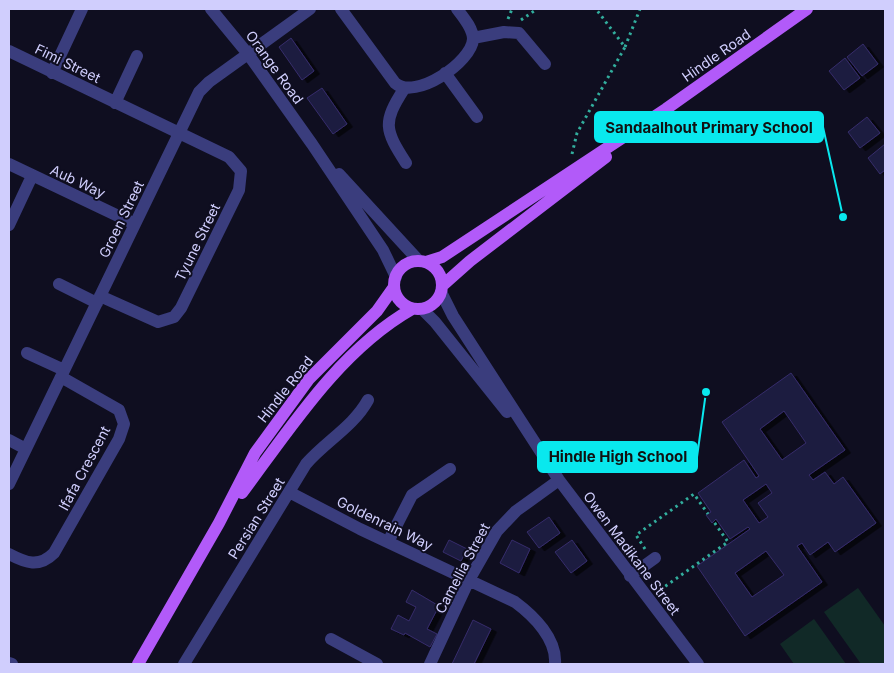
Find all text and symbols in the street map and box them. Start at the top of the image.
street label: Hindle Road [678,25,754,85]
street label: Orange Road [243,27,307,107]
street label: Fimi Street [32,40,104,86]
callout: Sandaalhout Primary School [595,112,823,142]
text: Sandaalhout Primary School [605,118,813,137]
street label: Aub Way [48,161,108,201]
street label: Groen Street [95,177,147,260]
street label: Tyune Street [171,200,223,284]
street label: Hindle Road [254,352,316,426]
street label: Ifafa Crescent [55,423,114,513]
callout: Hindle High School [538,442,697,472]
text: Hindle High School [549,447,687,466]
street label: Persian Street [224,474,288,562]
street label: Owen Madikane Street [580,488,684,618]
street label: Goldenrain Way [334,492,436,554]
street label: Camellia Street [431,520,493,616]

